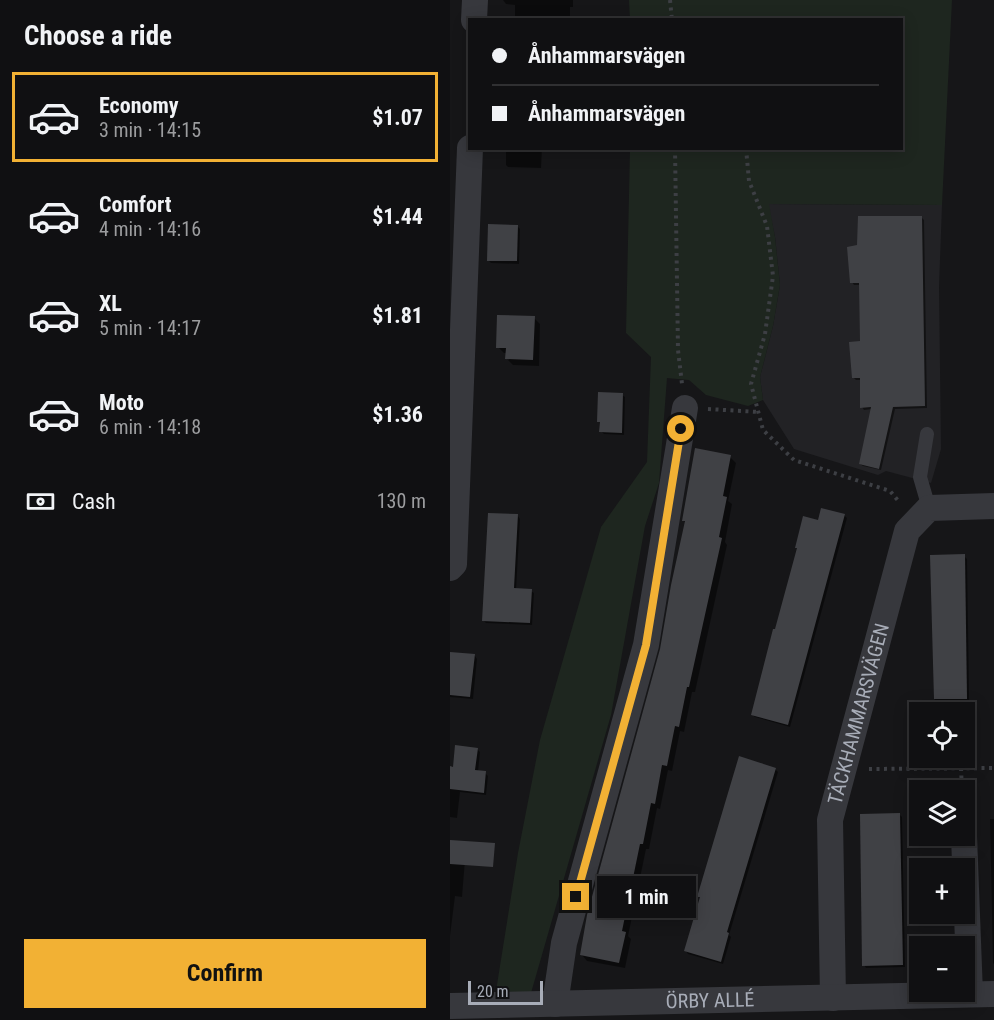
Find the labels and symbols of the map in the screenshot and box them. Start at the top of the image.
route start [667,415,694,442]
street label: TÄCKHAMMARSVÄGEN [823,621,894,807]
callout: 1 min [597,876,696,918]
route end [562,883,589,910]
scale bar [468,978,543,1006]
street label: ÖRBY ALLÉ [665,987,755,1013]

